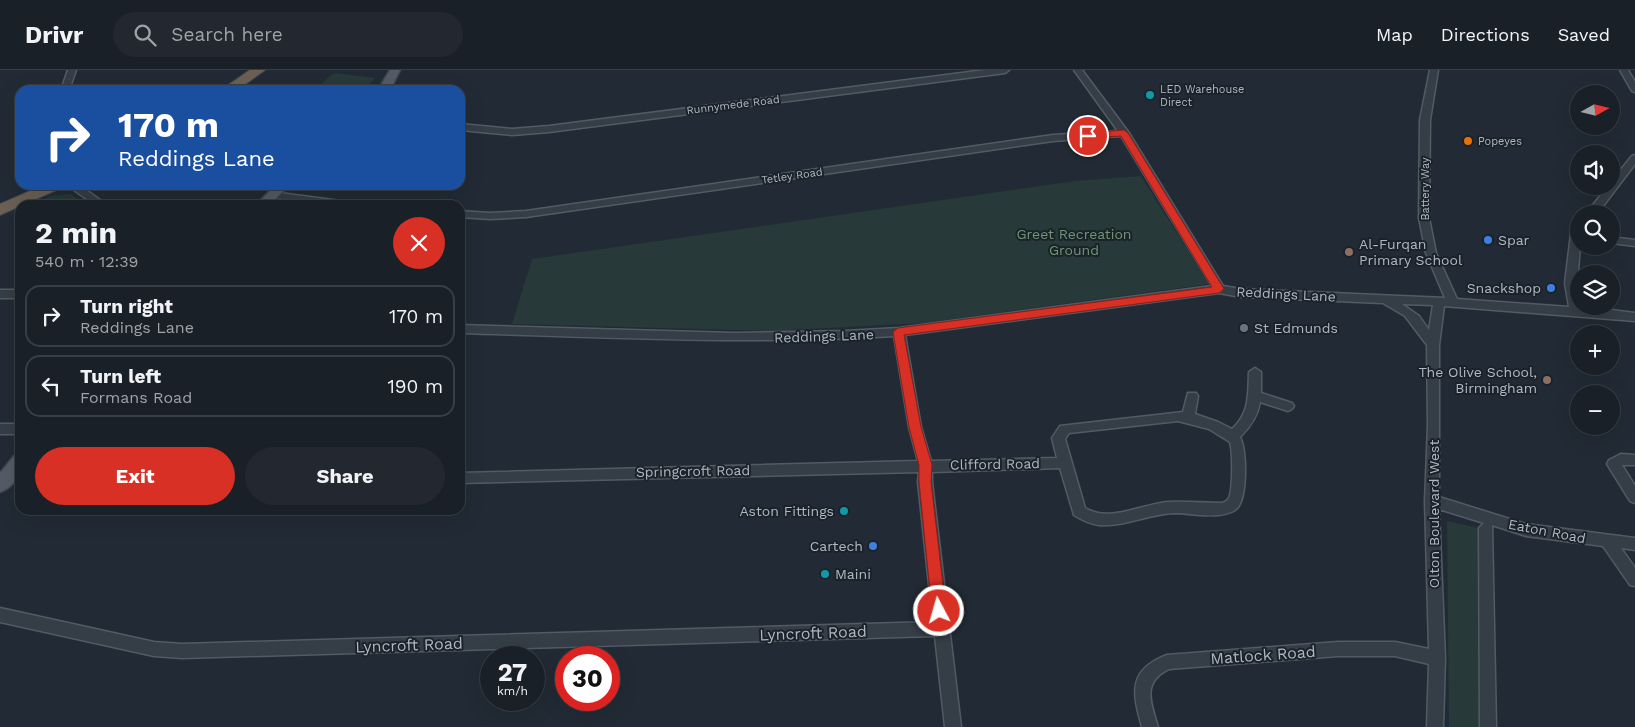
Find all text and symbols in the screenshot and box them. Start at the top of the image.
search box [113,12,463,57]
text: Drivr [25,21,83,49]
icon: search [131,21,159,49]
text: Search here [171,23,283,46]
text: Map [1376,24,1413,45]
text: Directions [1441,24,1530,45]
text: Saved [1558,24,1610,45]
place label: LED Warehouse Direct [1160,83,1244,109]
north arrow [1570,85,1620,135]
map controls [1570,85,1620,435]
marker: LED Warehouse Direct [1144,89,1156,101]
street label: Runnymede Road [686,93,780,117]
text: 170 m [118,104,219,146]
icon: right [35,105,100,170]
pin [1067,115,1109,157]
icon: arrive [1074,122,1102,150]
marker: Popeyes [1462,135,1474,147]
place label: Popeyes [1478,135,1522,148]
button: sound [1570,145,1620,195]
text: Reddings Lane [118,146,275,171]
street label: Battery Way [1419,157,1432,221]
street label: Tetley Road [761,165,823,187]
button: search [1570,205,1620,255]
text: 2 min [35,215,117,250]
button: close [393,217,445,269]
park label: Greet Recreation Ground [1016,226,1132,258]
place label: Spar [1498,232,1530,248]
marker: Spar [1482,234,1494,246]
place label: Al-Furqan Primary School [1359,236,1463,268]
marker: Al-Furqan Primary School [1343,246,1355,258]
text: 540 m · 12:39 [35,252,138,271]
button: layers [1570,265,1620,315]
place label: Snackshop [1467,280,1541,296]
marker: Snackshop [1545,282,1557,294]
street label: Reddings Lane [1236,283,1336,305]
text: Turn right [80,295,173,318]
icon: right [37,302,65,330]
text: 170 m [389,305,443,328]
text: Reddings Lane [80,318,194,337]
place label: St Edmunds [1254,320,1338,336]
marker: St Edmunds [1238,322,1250,334]
button: + [1570,325,1620,375]
street label: Reddings Lane [774,326,874,346]
place label: The Olive School, Birmingham [1418,364,1537,396]
text: Turn left [80,365,161,388]
icon: left [37,372,65,400]
marker: The Olive School, Birmingham [1541,374,1553,386]
text: 190 m [387,375,443,398]
button: − [1570,385,1620,435]
text: Formans Road [80,388,192,407]
street label: Olton Boulevard West [1426,440,1442,588]
button: Exit [35,447,235,505]
button: Share [245,447,445,505]
street label: Clifford Road [950,455,1040,473]
street label: Springcroft Road [636,462,750,480]
place label: Aston Fittings [739,503,834,519]
marker: Aston Fittings [838,505,850,517]
street label: Eaton Road [1507,516,1587,546]
place label: Cartech [810,538,863,554]
marker: Cartech [867,540,879,552]
place label: Maini [835,566,871,582]
marker: Maini [819,568,831,580]
position arrow [912,584,964,636]
street label: Lyncroft Road [759,622,867,644]
street label: Lyncroft Road [355,634,463,656]
street label: Matlock Road [1210,642,1316,668]
speed limit sign: 30 [555,646,620,711]
text: 27 [498,658,527,687]
text: km/h [497,684,528,698]

